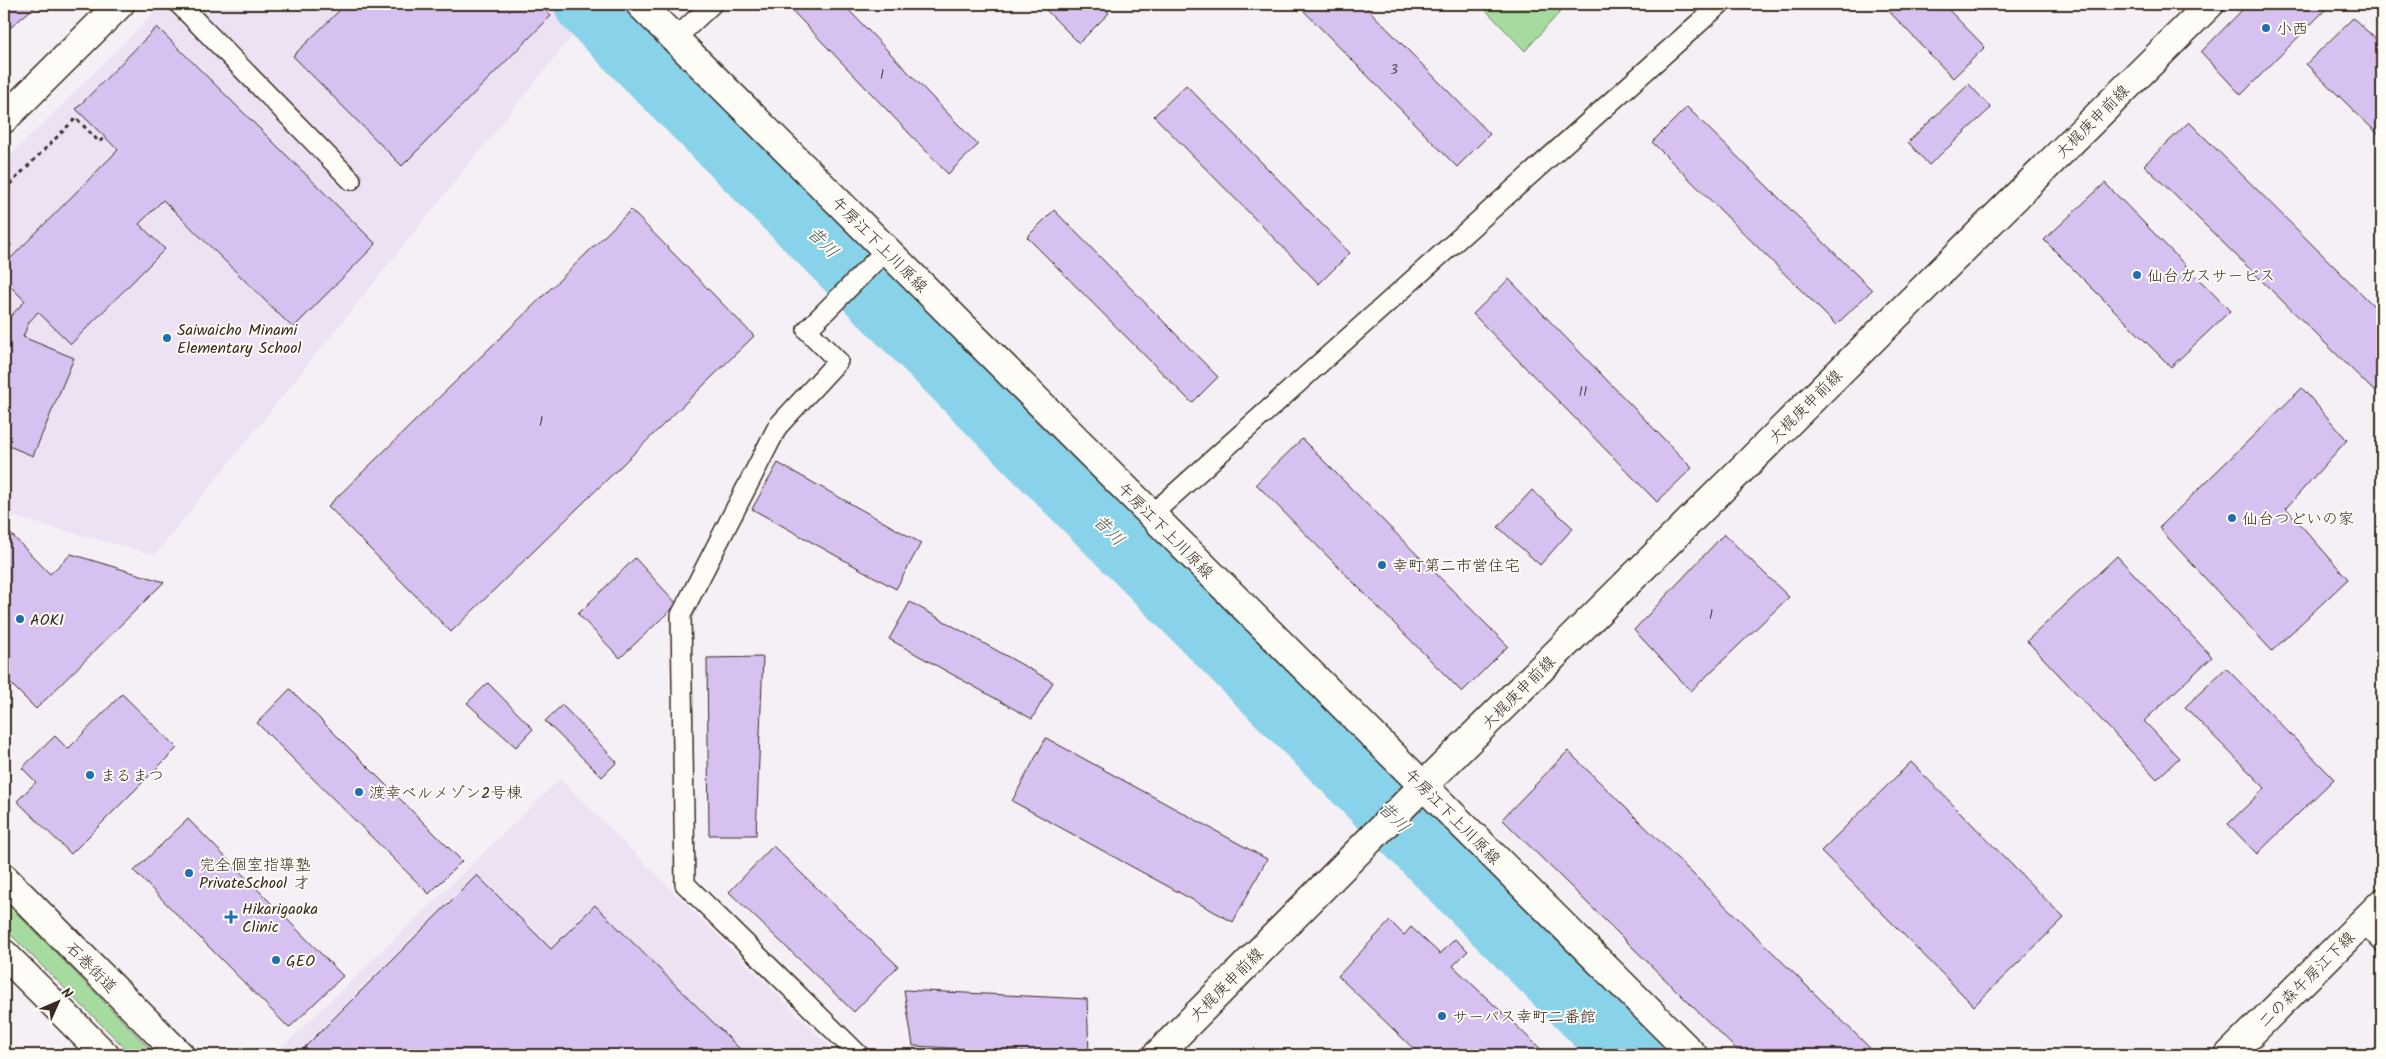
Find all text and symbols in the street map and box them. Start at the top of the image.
place label: 小西 [2276,17,2308,42]
marker: 小西 [2260,22,2272,34]
house number: 3 [1390,59,1398,81]
house number: 1 [880,64,884,86]
street label: 大梶庚申前線 [2050,79,2136,165]
street label: 午房江下上川原線 [825,191,933,299]
water label: 昔川 [799,220,845,266]
place label: 仙台ガスサービス [2147,264,2275,289]
marker: 仙台ガスサービス [2131,269,2143,281]
place label: Saiwaicho Minami Elementary School [177,318,302,361]
marker: Saiwaicho Minami Elementary School [161,332,173,344]
street label: 大梶庚申前線 [1763,364,1849,450]
house number: 11 [1579,381,1587,403]
house number: 1 [539,411,543,433]
street label: 午房江下上川原線 [1111,477,1219,585]
place label: 仙台つどいの家 [2242,507,2354,532]
water label: 昔川 [1085,508,1131,554]
marker: 仙台つどいの家 [2226,512,2238,524]
place label: 幸町第二市営住宅 [1392,554,1520,579]
marker: 幸町第二市営住宅 [1376,559,1388,571]
house number: 1 [1709,604,1713,626]
place label: AOKI [30,608,64,633]
marker: AOKI [14,613,26,625]
street label: 大梶庚申前線 [1476,650,1562,736]
street label: 午房江下上川原線 [1398,763,1506,871]
place label: まるまつ [100,764,164,789]
marker: まるまつ [84,769,96,781]
place label: 渡幸ベルメゾン2号棟 [369,781,522,806]
marker: 渡幸ベルメゾン2号棟 [353,786,365,798]
water label: 昔川 [1370,795,1416,841]
place label: 完全個室指導塾 PrivateSchool 才 [199,853,311,896]
marker: 完全個室指導塾 PrivateSchool 才 [183,867,195,879]
place label: Hikarigaoka Clinic [242,897,318,940]
marker: Hikarigaoka Clinic [224,910,238,924]
street label: 二の森午房江下線 [2253,926,2361,1034]
street label: 石巻街道 [59,937,122,1000]
street label: 大梶庚申前線 [1184,942,1270,1028]
place label: GEO [286,949,315,974]
marker: GEO [270,954,282,966]
north arrow [32,976,82,1026]
text: N [56,983,78,1005]
place label: サーパス幸町二番館 [1452,1005,1596,1030]
marker: サーパス幸町二番館 [1436,1010,1448,1022]

